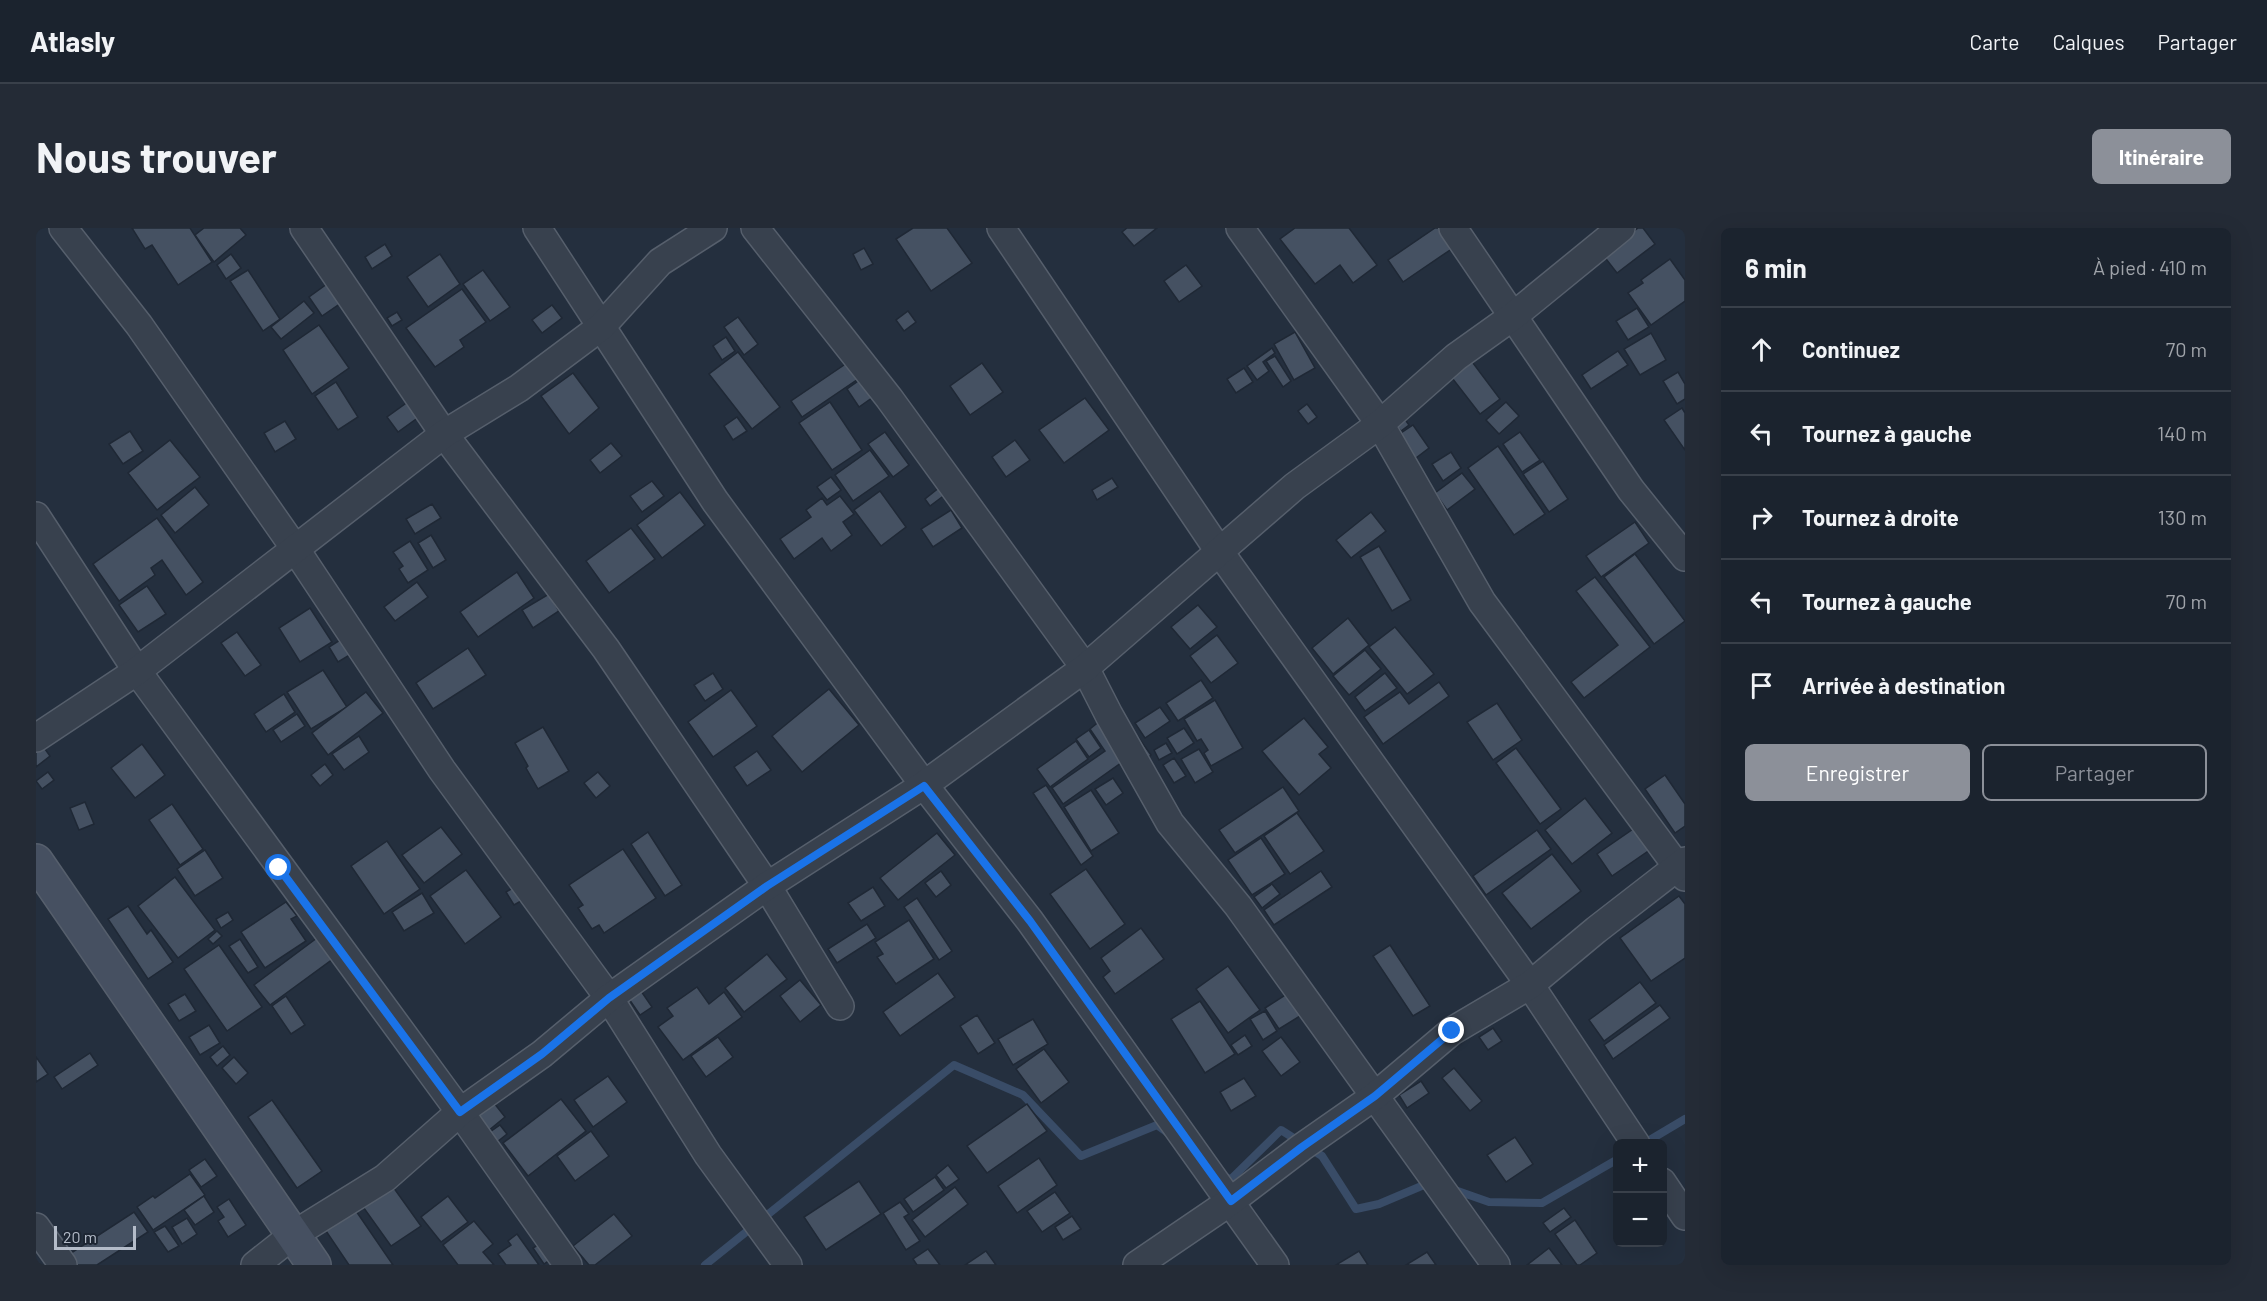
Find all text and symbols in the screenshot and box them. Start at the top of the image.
text: Atlasly [30,24,115,58]
text: Carte [1970,29,2019,54]
text: Calques [2052,29,2125,54]
text: Partager [2158,29,2237,54]
button: Itinéraire [2092,129,2231,184]
text: Nous trouver [36,131,277,181]
text: 6 min [1745,252,1807,283]
text: À pied · 410 m [2093,255,2207,279]
icon: ahead [1745,333,1778,366]
text: Continuez [1802,336,1900,362]
text: 70 m [2166,337,2207,361]
icon: left [1745,417,1778,450]
text: Tournez à gauche [1802,420,1972,446]
text: 140 m [2157,421,2207,445]
icon: right [1745,501,1778,534]
text: Tournez à droite [1802,504,1959,530]
text: 130 m [2158,505,2207,529]
icon: left [1745,585,1778,618]
text: Tournez à gauche [1802,588,1972,614]
text: 70 m [2166,589,2207,613]
icon: arrive [1745,669,1778,702]
text: Arrivée à destination [1802,672,2005,698]
button: Enregistrer [1745,744,1970,801]
button: Partager [1982,744,2207,801]
route start [265,854,291,880]
route end [1438,1017,1464,1043]
map controls [1613,1139,1667,1247]
button: + [1613,1139,1667,1193]
button: − [1613,1193,1667,1247]
scale bar [54,1223,136,1250]
text: 20 m [63,1227,97,1246]

